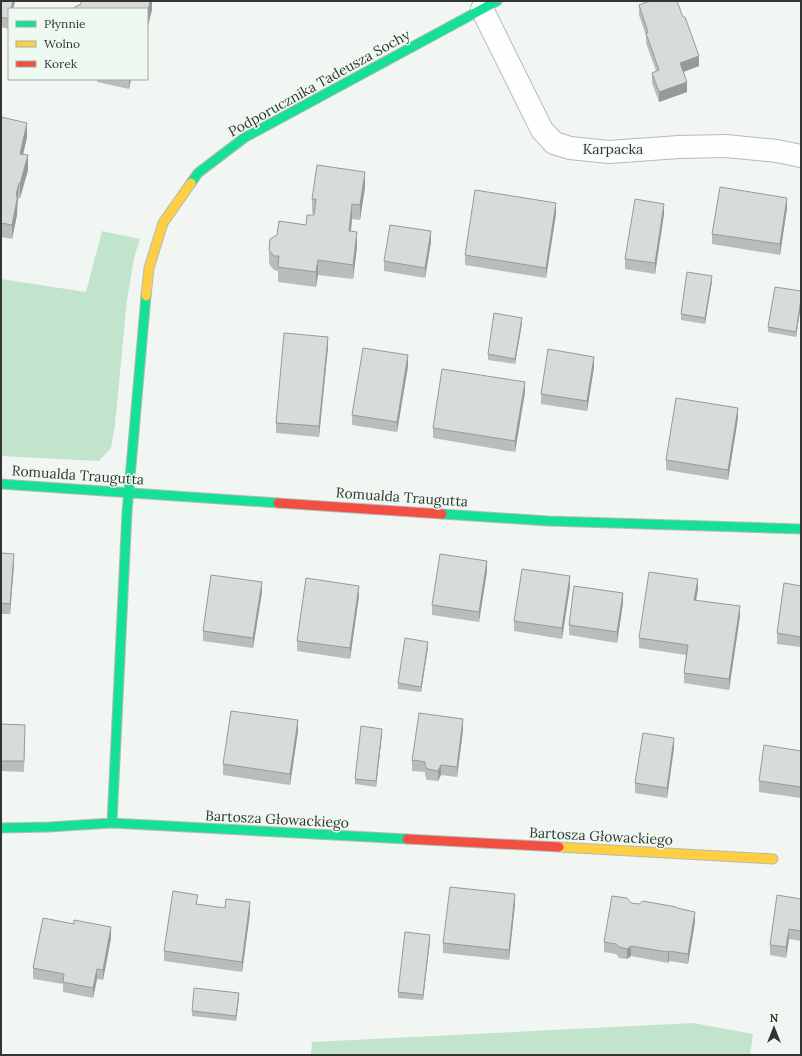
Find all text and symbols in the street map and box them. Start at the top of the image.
legend [8,8,148,80]
text: Płynnie [44,16,86,31]
street label: Podporucznika Tadeusza Sochy [225,25,414,141]
text: Wolno [44,36,80,51]
text: Korek [44,56,78,71]
street label: Karpacka [583,140,643,158]
street label: Romualda Traugutta [11,461,145,489]
street label: Romualda Traugutta [335,483,469,511]
street label: Bartosza Głowackiego [205,806,349,832]
street label: Bartosza Głowackiego [529,823,673,849]
north arrow [754,1008,794,1048]
text: N [770,1011,779,1025]

